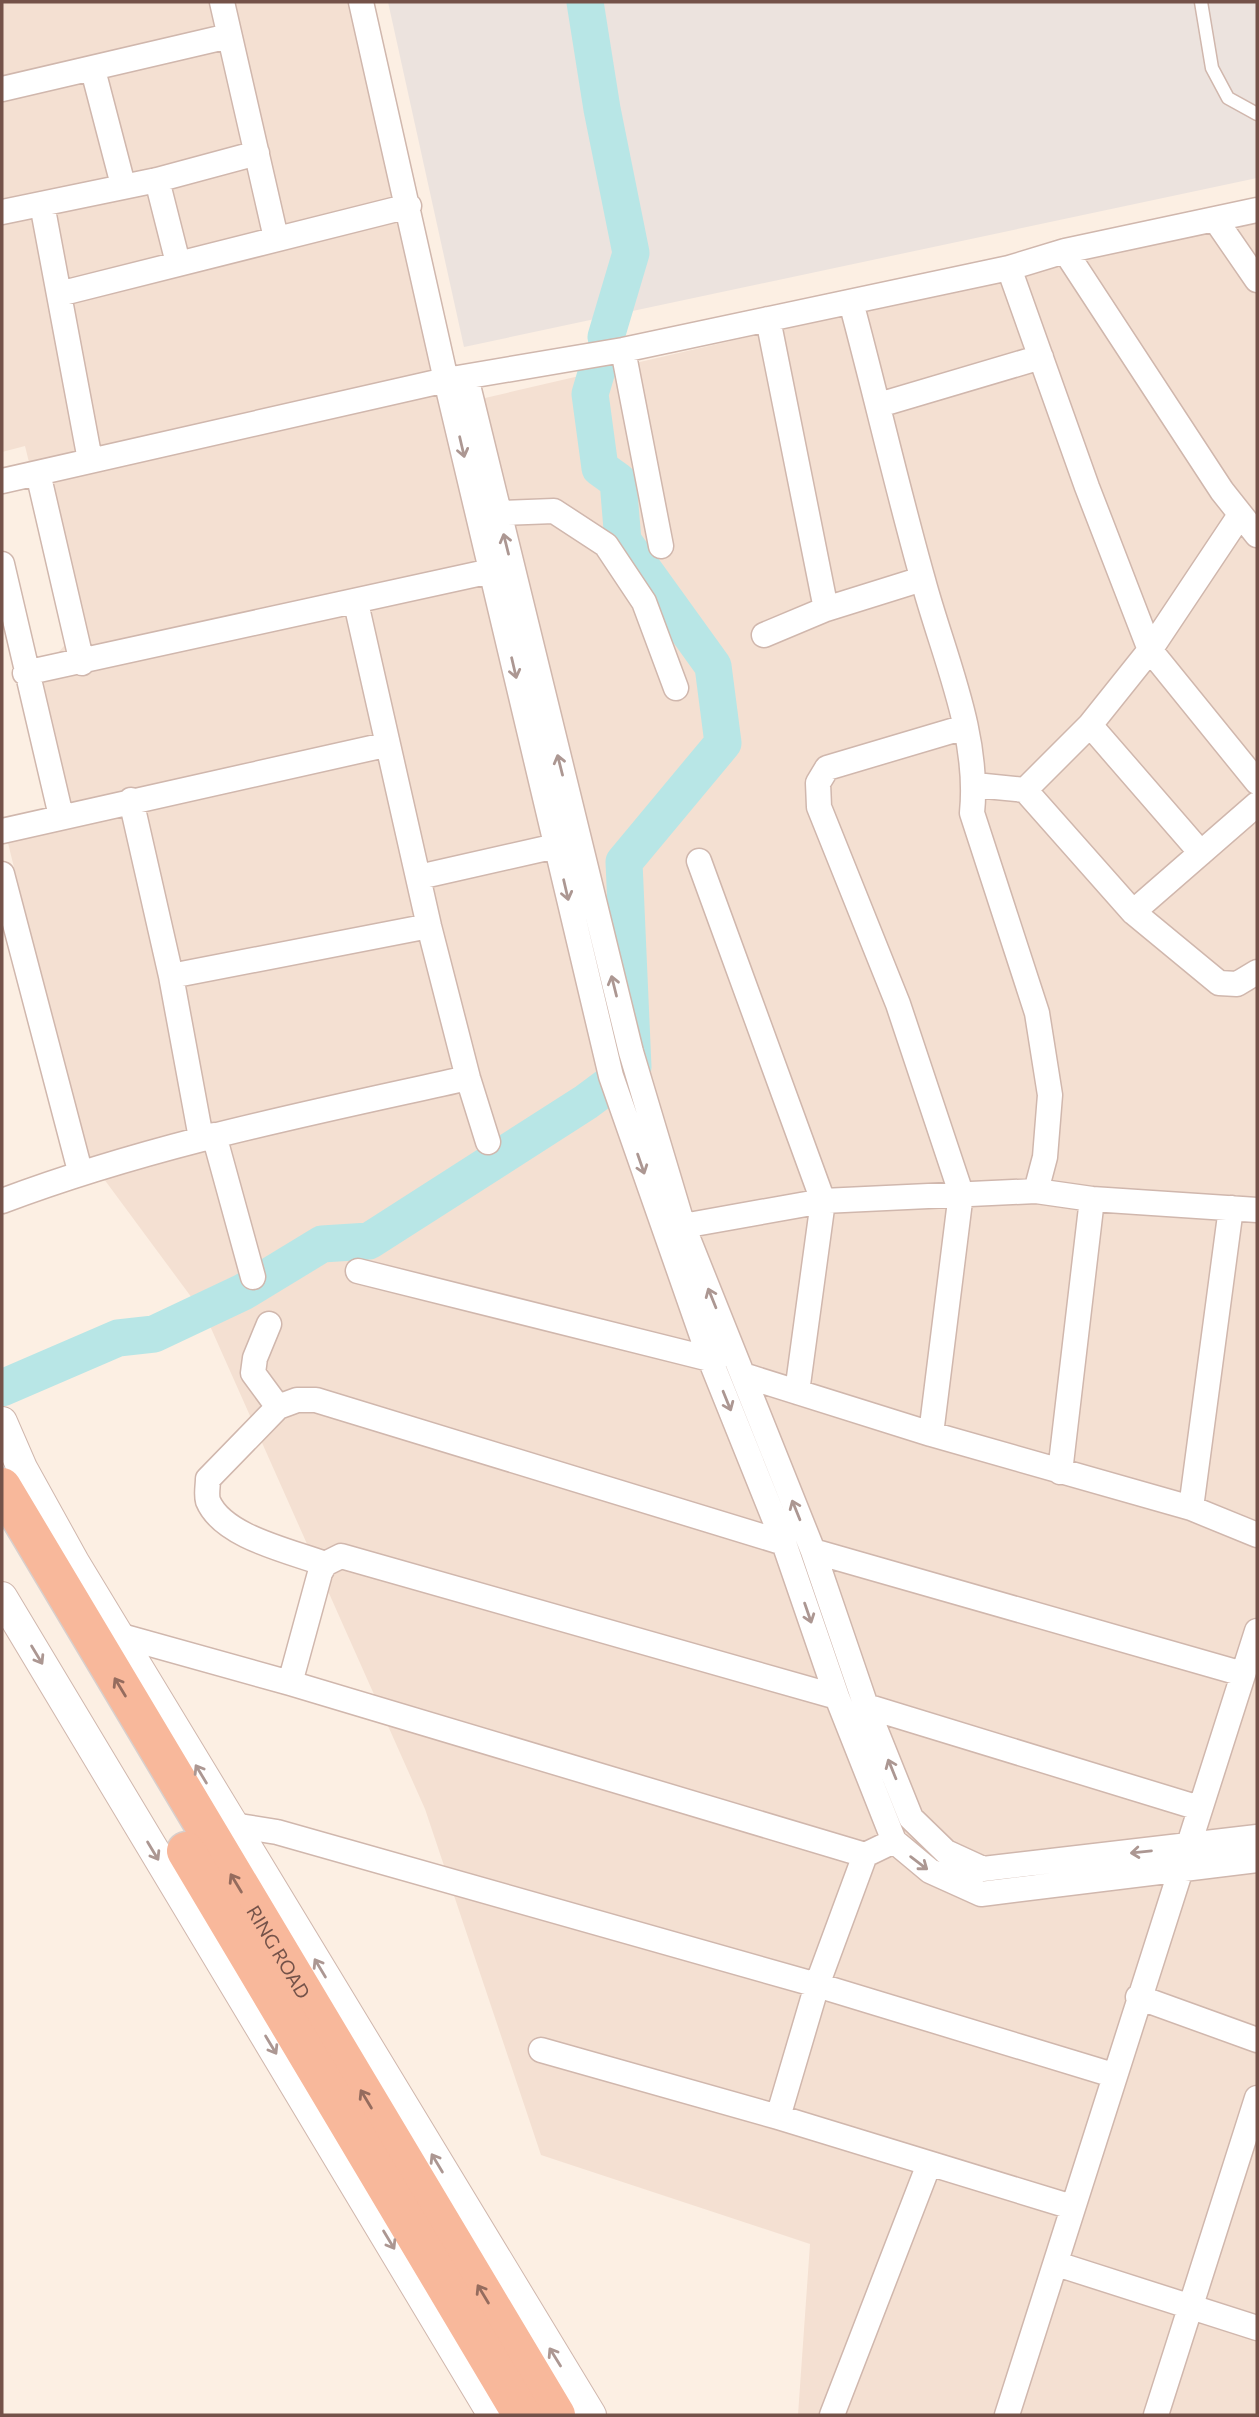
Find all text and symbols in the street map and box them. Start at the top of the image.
one-way arrow [456,435,469,458]
one-way arrow [499,533,512,555]
one-way arrow [508,656,521,679]
one-way arrow [553,754,566,776]
one-way arrow [560,878,574,901]
one-way arrow [607,975,620,998]
one-way arrow [636,1152,648,1174]
one-way arrow [705,1288,718,1310]
one-way arrow [721,1389,734,1411]
one-way arrow [789,1499,802,1521]
one-way arrow [803,1602,815,1624]
one-way arrow [30,1645,44,1665]
one-way arrow [112,1678,126,1698]
one-way arrow [884,1759,897,1781]
one-way arrow [194,1764,208,1784]
one-way arrow [146,1840,160,1860]
one-way arrow [1130,1845,1153,1858]
one-way arrow [909,1855,928,1870]
one-way arrow [229,1873,243,1893]
street label: RING ROAD [243,1901,316,2002]
one-way arrow [312,1958,326,1978]
one-way arrow [264,2035,278,2055]
one-way arrow [358,2089,372,2109]
one-way arrow [430,2153,444,2173]
one-way arrow [382,2229,396,2249]
one-way arrow [476,2284,490,2304]
one-way arrow [548,2348,563,2367]

